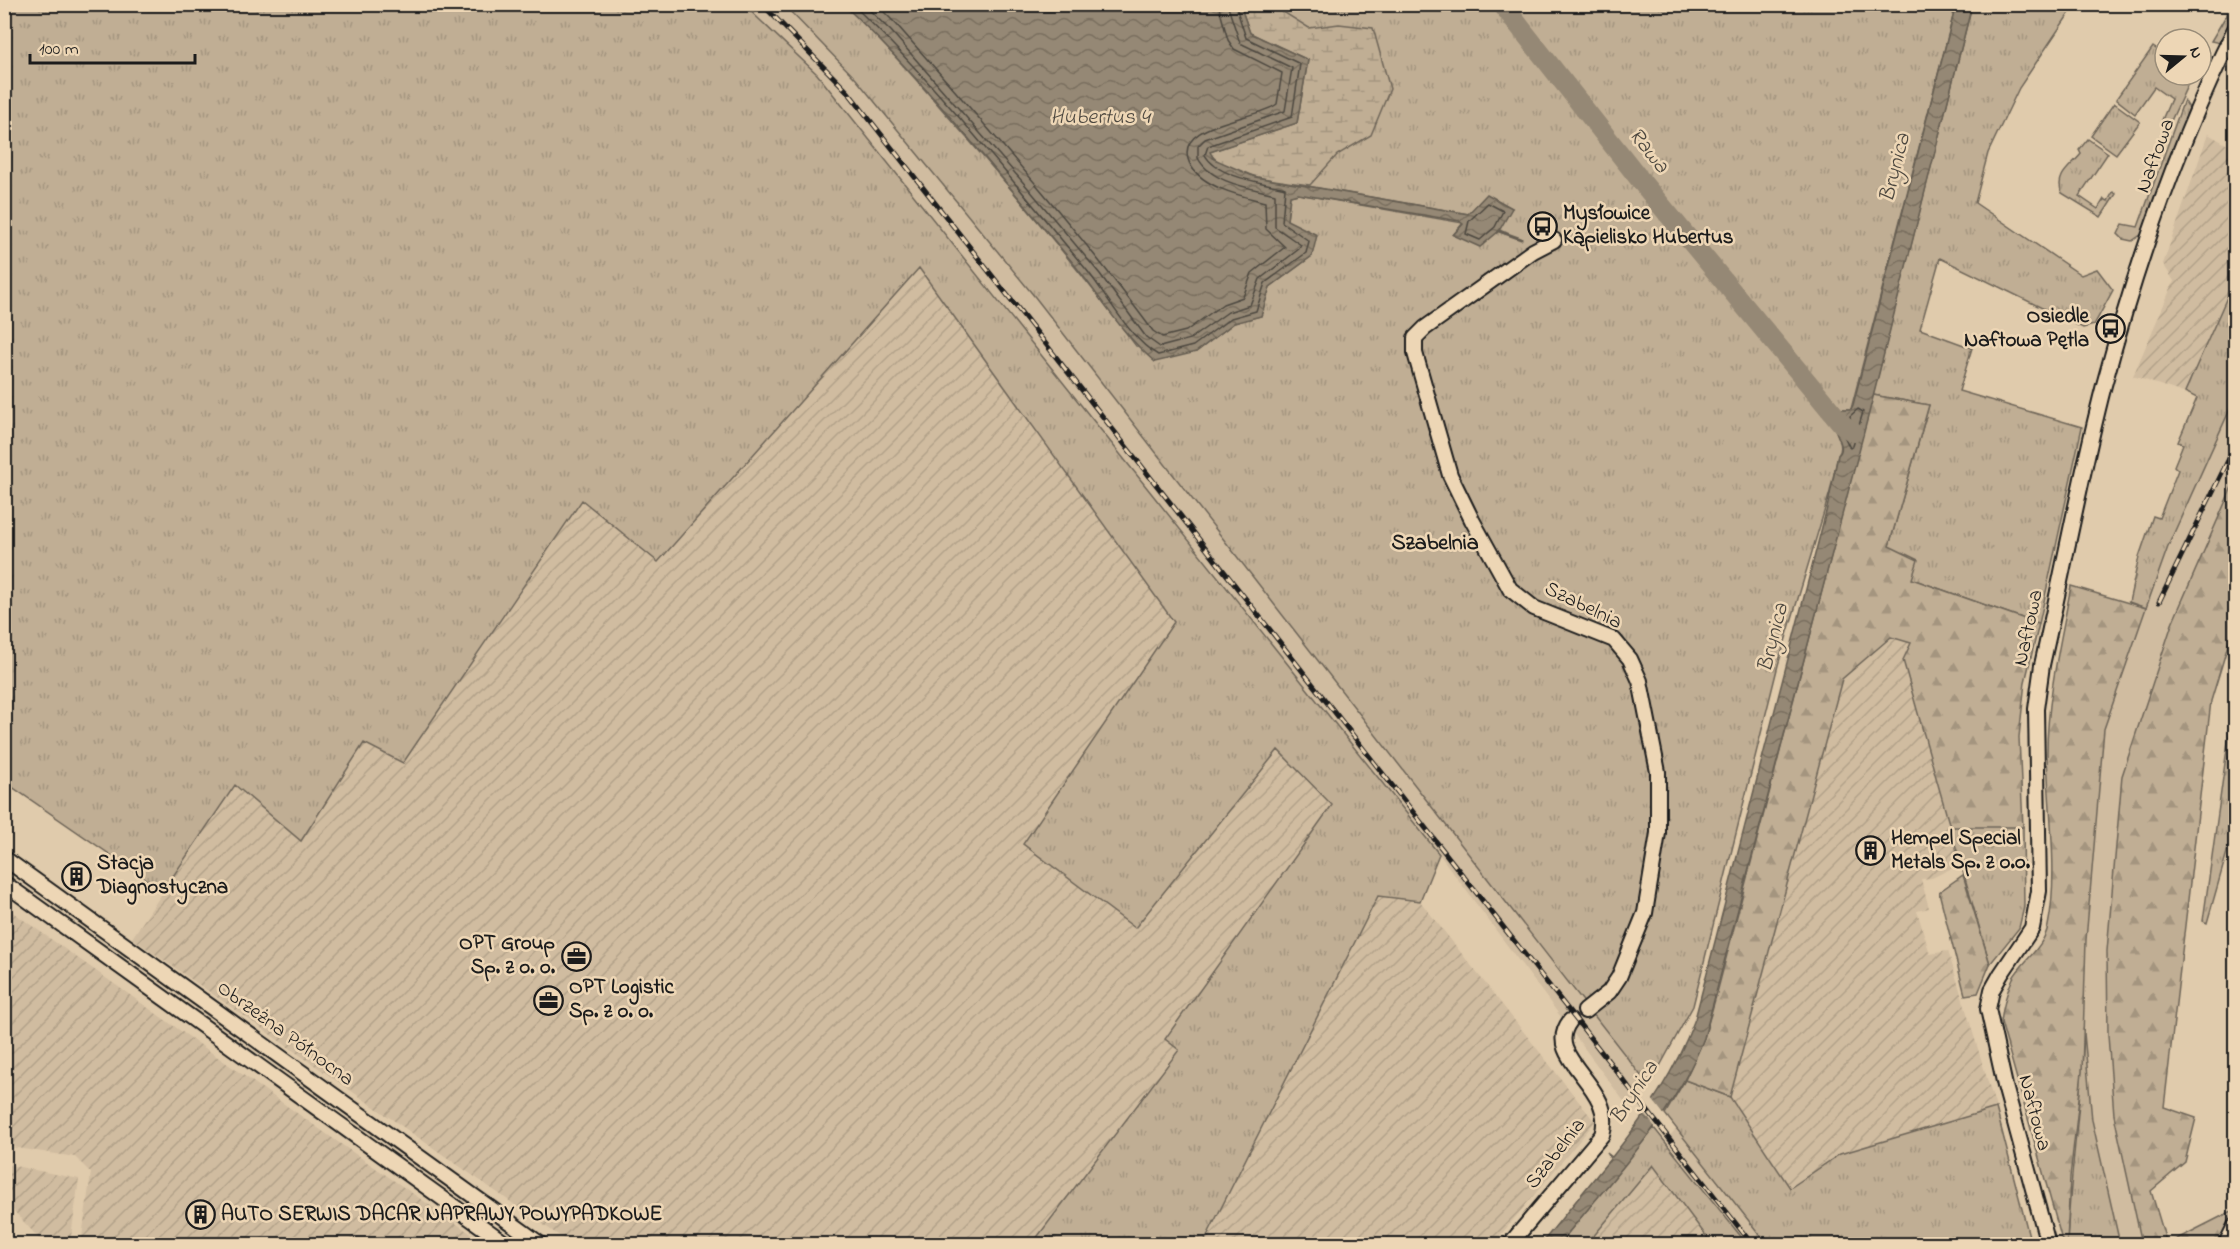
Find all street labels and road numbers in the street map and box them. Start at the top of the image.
street label: Naftowa [2129,114,2183,198]
street label: Szabelnia [1539,574,1627,638]
street label: Naftowa [2006,587,2052,669]
street label: Obrzeżna Północna [210,974,360,1094]
street label: Naftowa [2009,1072,2059,1154]
street label: Szabelnia [1519,1112,1593,1196]

